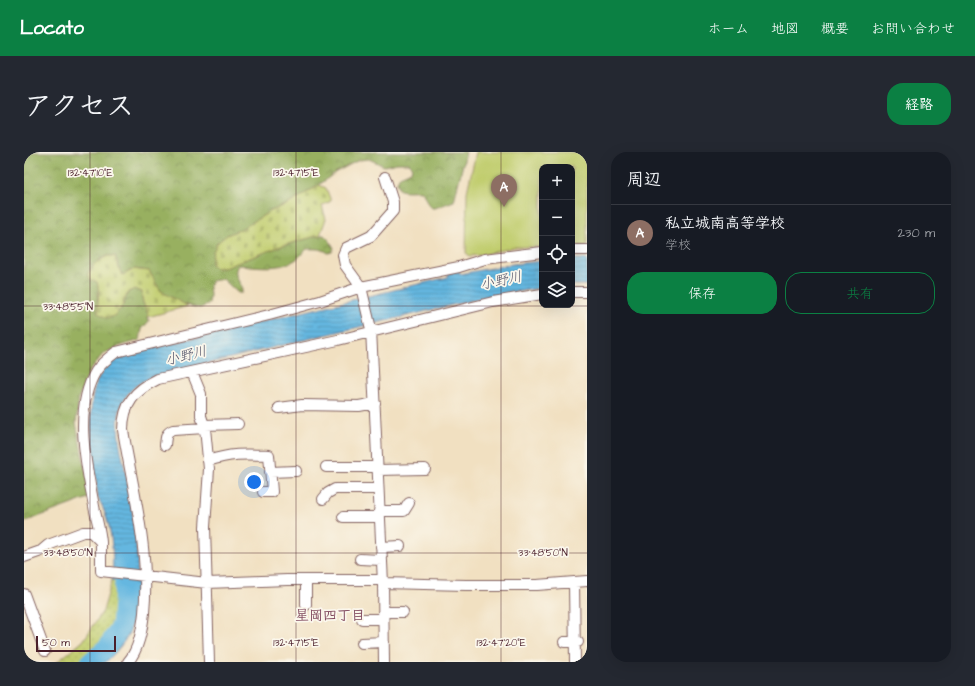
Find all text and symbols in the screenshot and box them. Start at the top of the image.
text: Locato [20,15,84,42]
text: ホーム [708,19,749,39]
text: 地図 [771,19,799,39]
text: 概要 [821,19,849,39]
text: お問い合わせ [871,19,955,39]
button: 経路 [887,83,951,125]
text: アクセス [24,87,134,126]
map controls [539,164,575,308]
button: + [539,164,575,200]
text: 132°47'10"E [68,166,112,180]
text: 132°47'15"E [273,166,319,180]
text: 周辺 [627,168,661,192]
pin: A [491,174,517,207]
button: − [539,200,575,236]
text: 私立城南高等学校 [665,213,785,234]
text: A [636,224,644,242]
text: 230 m [897,224,935,242]
button: locate [539,236,575,272]
text: 学校 [665,236,691,254]
water label: 小野川 [478,267,524,295]
button: layers [539,272,575,308]
button: 保存 [627,272,777,314]
button: 共有 [785,272,935,314]
text: 33°48'55"N [43,300,93,314]
water label: 小野川 [163,341,209,371]
your location [244,472,264,492]
text: 33°48'50"N [43,546,93,560]
text: 33°48'50"N [518,546,568,560]
district label: 星岡四丁目 [295,606,365,626]
scale bar [36,634,116,653]
text: 50 m [42,635,70,650]
text: 132°47'15"E [273,636,319,650]
text: 132°47'20"E [476,636,526,650]

